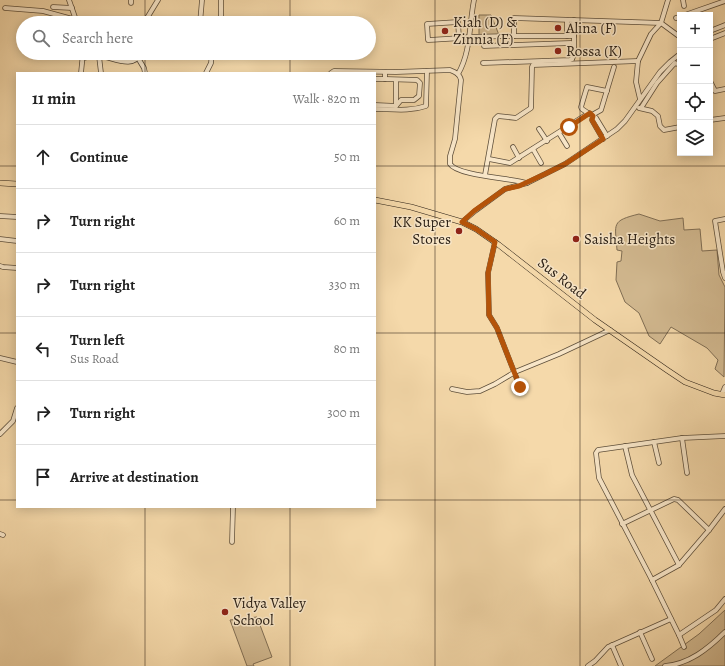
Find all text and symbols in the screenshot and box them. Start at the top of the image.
place label: Kiah (D) & Zinnia (E) [453,12,517,49]
map controls [677,12,713,156]
button: + [677,12,713,48]
search box [16,16,376,60]
place label: Alina (F) [565,18,616,38]
marker: Alina (F) [553,23,563,33]
marker: Kiah (D) & Zinnia (E) [440,26,450,36]
icon: search [30,27,52,49]
text: Search here [62,28,133,48]
place label: Rossa (K) [566,41,622,61]
marker: Rossa (K) [553,46,563,56]
button: − [677,48,713,84]
button: locate [677,84,713,120]
text: 11 min [32,87,76,110]
text: Walk · 820 m [293,90,360,107]
route start [560,118,578,136]
button: layers [677,120,713,156]
icon: ahead [32,146,54,168]
text: Continue [70,147,128,167]
text: 50 m [334,148,360,165]
icon: right [32,210,54,232]
text: Turn right [70,211,135,231]
text: 60 m [334,212,360,229]
place label: KK Super Stores [393,212,451,249]
marker: KK Super Stores [454,226,464,236]
place label: Saisha Heights [584,229,675,249]
marker: Saisha Heights [571,234,581,244]
street label: Sus Road [534,253,591,304]
icon: right [32,274,54,296]
text: Turn right [70,275,135,295]
text: 330 m [329,276,360,293]
text: Turn left [70,330,125,350]
icon: left [32,338,54,360]
text: 80 m [333,340,360,357]
text: Sus Road [70,350,119,367]
route end [511,378,529,396]
icon: right [32,402,54,424]
text: Turn right [70,403,135,423]
text: 300 m [327,404,360,421]
icon: arrive [32,466,54,488]
text: Arrive at destination [70,467,199,487]
place label: Vidya Valley School [232,593,306,630]
marker: Vidya Valley School [220,607,230,617]

